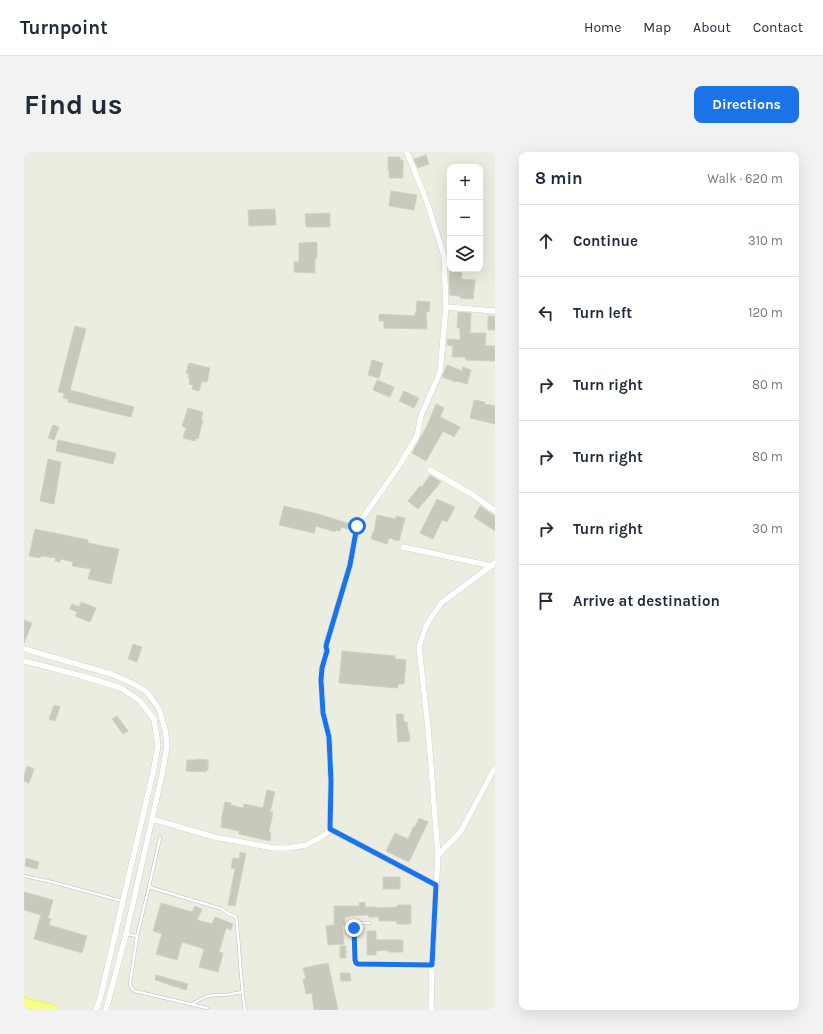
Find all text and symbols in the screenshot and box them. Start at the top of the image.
text: Turnpoint [20,17,108,39]
text: Home [584,19,621,36]
text: Map [643,19,671,36]
text: About [693,19,731,36]
text: Contact [753,19,803,36]
button: Directions [694,86,799,123]
text: Find us [24,88,123,121]
map controls [447,164,483,272]
button: + [447,164,483,200]
text: 8 min [535,168,583,188]
text: Walk · 620 m [707,171,783,186]
button: − [447,200,483,236]
icon: ahead [535,230,557,252]
text: Continue [573,232,638,250]
text: 310 m [748,233,783,248]
button: layers [447,236,483,272]
icon: left [535,302,557,324]
text: Turn left [573,304,632,322]
text: 120 m [748,305,783,320]
icon: right [535,374,557,396]
text: Turn right [573,376,643,394]
text: 80 m [752,377,783,392]
icon: right [535,446,557,468]
text: Turn right [573,448,643,466]
text: 80 m [752,449,783,464]
route start [348,517,366,535]
icon: right [535,518,557,540]
text: Turn right [573,520,643,538]
text: 30 m [752,521,783,536]
icon: arrive [535,590,557,612]
text: Arrive at destination [573,592,720,610]
route end [345,919,363,937]

